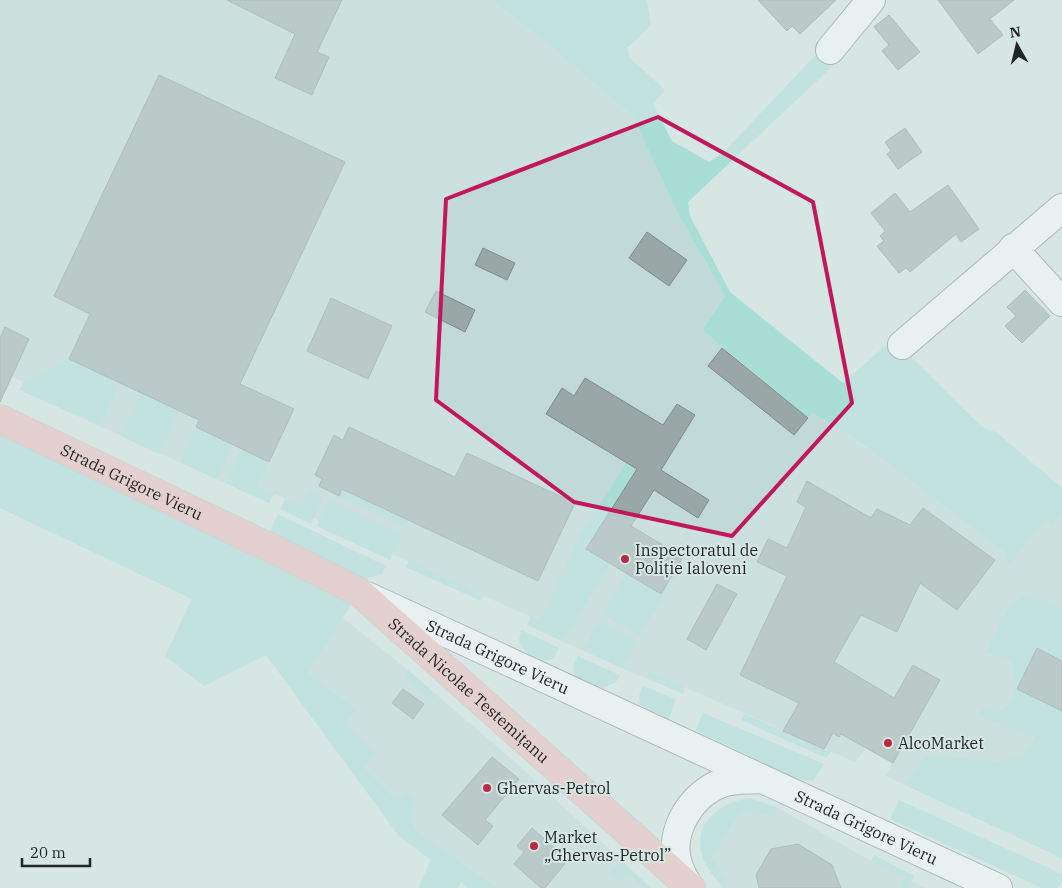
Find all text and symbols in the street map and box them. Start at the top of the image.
north arrow [992,20,1042,70]
text: N [1008,22,1022,42]
street label: Strada Grigore Vieru [57,439,206,524]
place label: Inspectoratul de Poliție Ialoveni [635,540,758,578]
marker: Inspectoratul de Poliție Ialoveni [619,553,631,565]
street label: Strada Nicolae Testemițanu [385,613,554,767]
street label: Strada Grigore Vieru [423,615,573,698]
place label: AlcoMarket [898,733,984,753]
marker: AlcoMarket [882,737,894,749]
place label: Ghervas-Petrol [497,778,611,798]
marker: Ghervas-Petrol [481,782,493,794]
street label: Strada Grigore Vieru [792,785,941,869]
place label: Market „Ghervas-Petrol” [544,827,671,865]
scale bar [22,836,90,868]
marker: Market „Ghervas-Petrol” [528,840,540,852]
text: 20 m [30,843,66,862]

